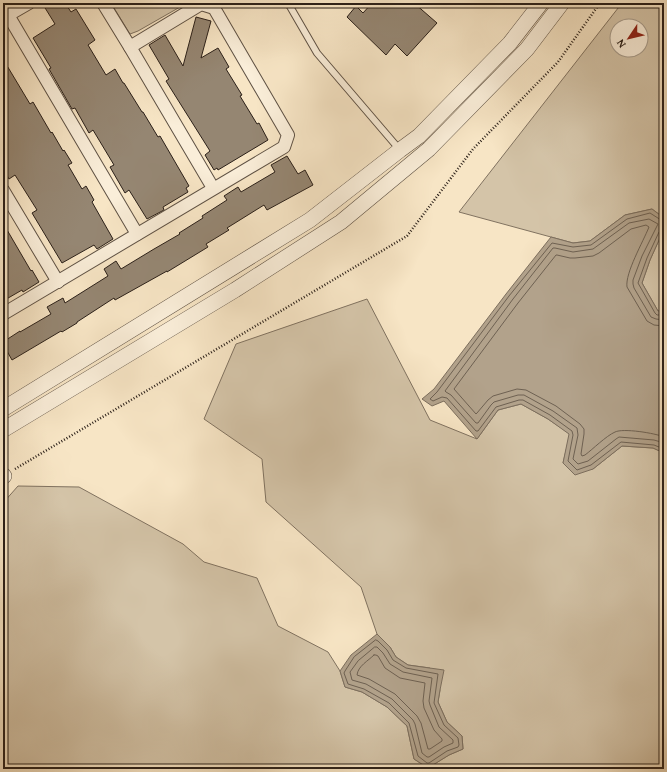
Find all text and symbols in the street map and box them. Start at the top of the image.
north arrow [609,18,649,58]
text: N [612,36,629,51]

